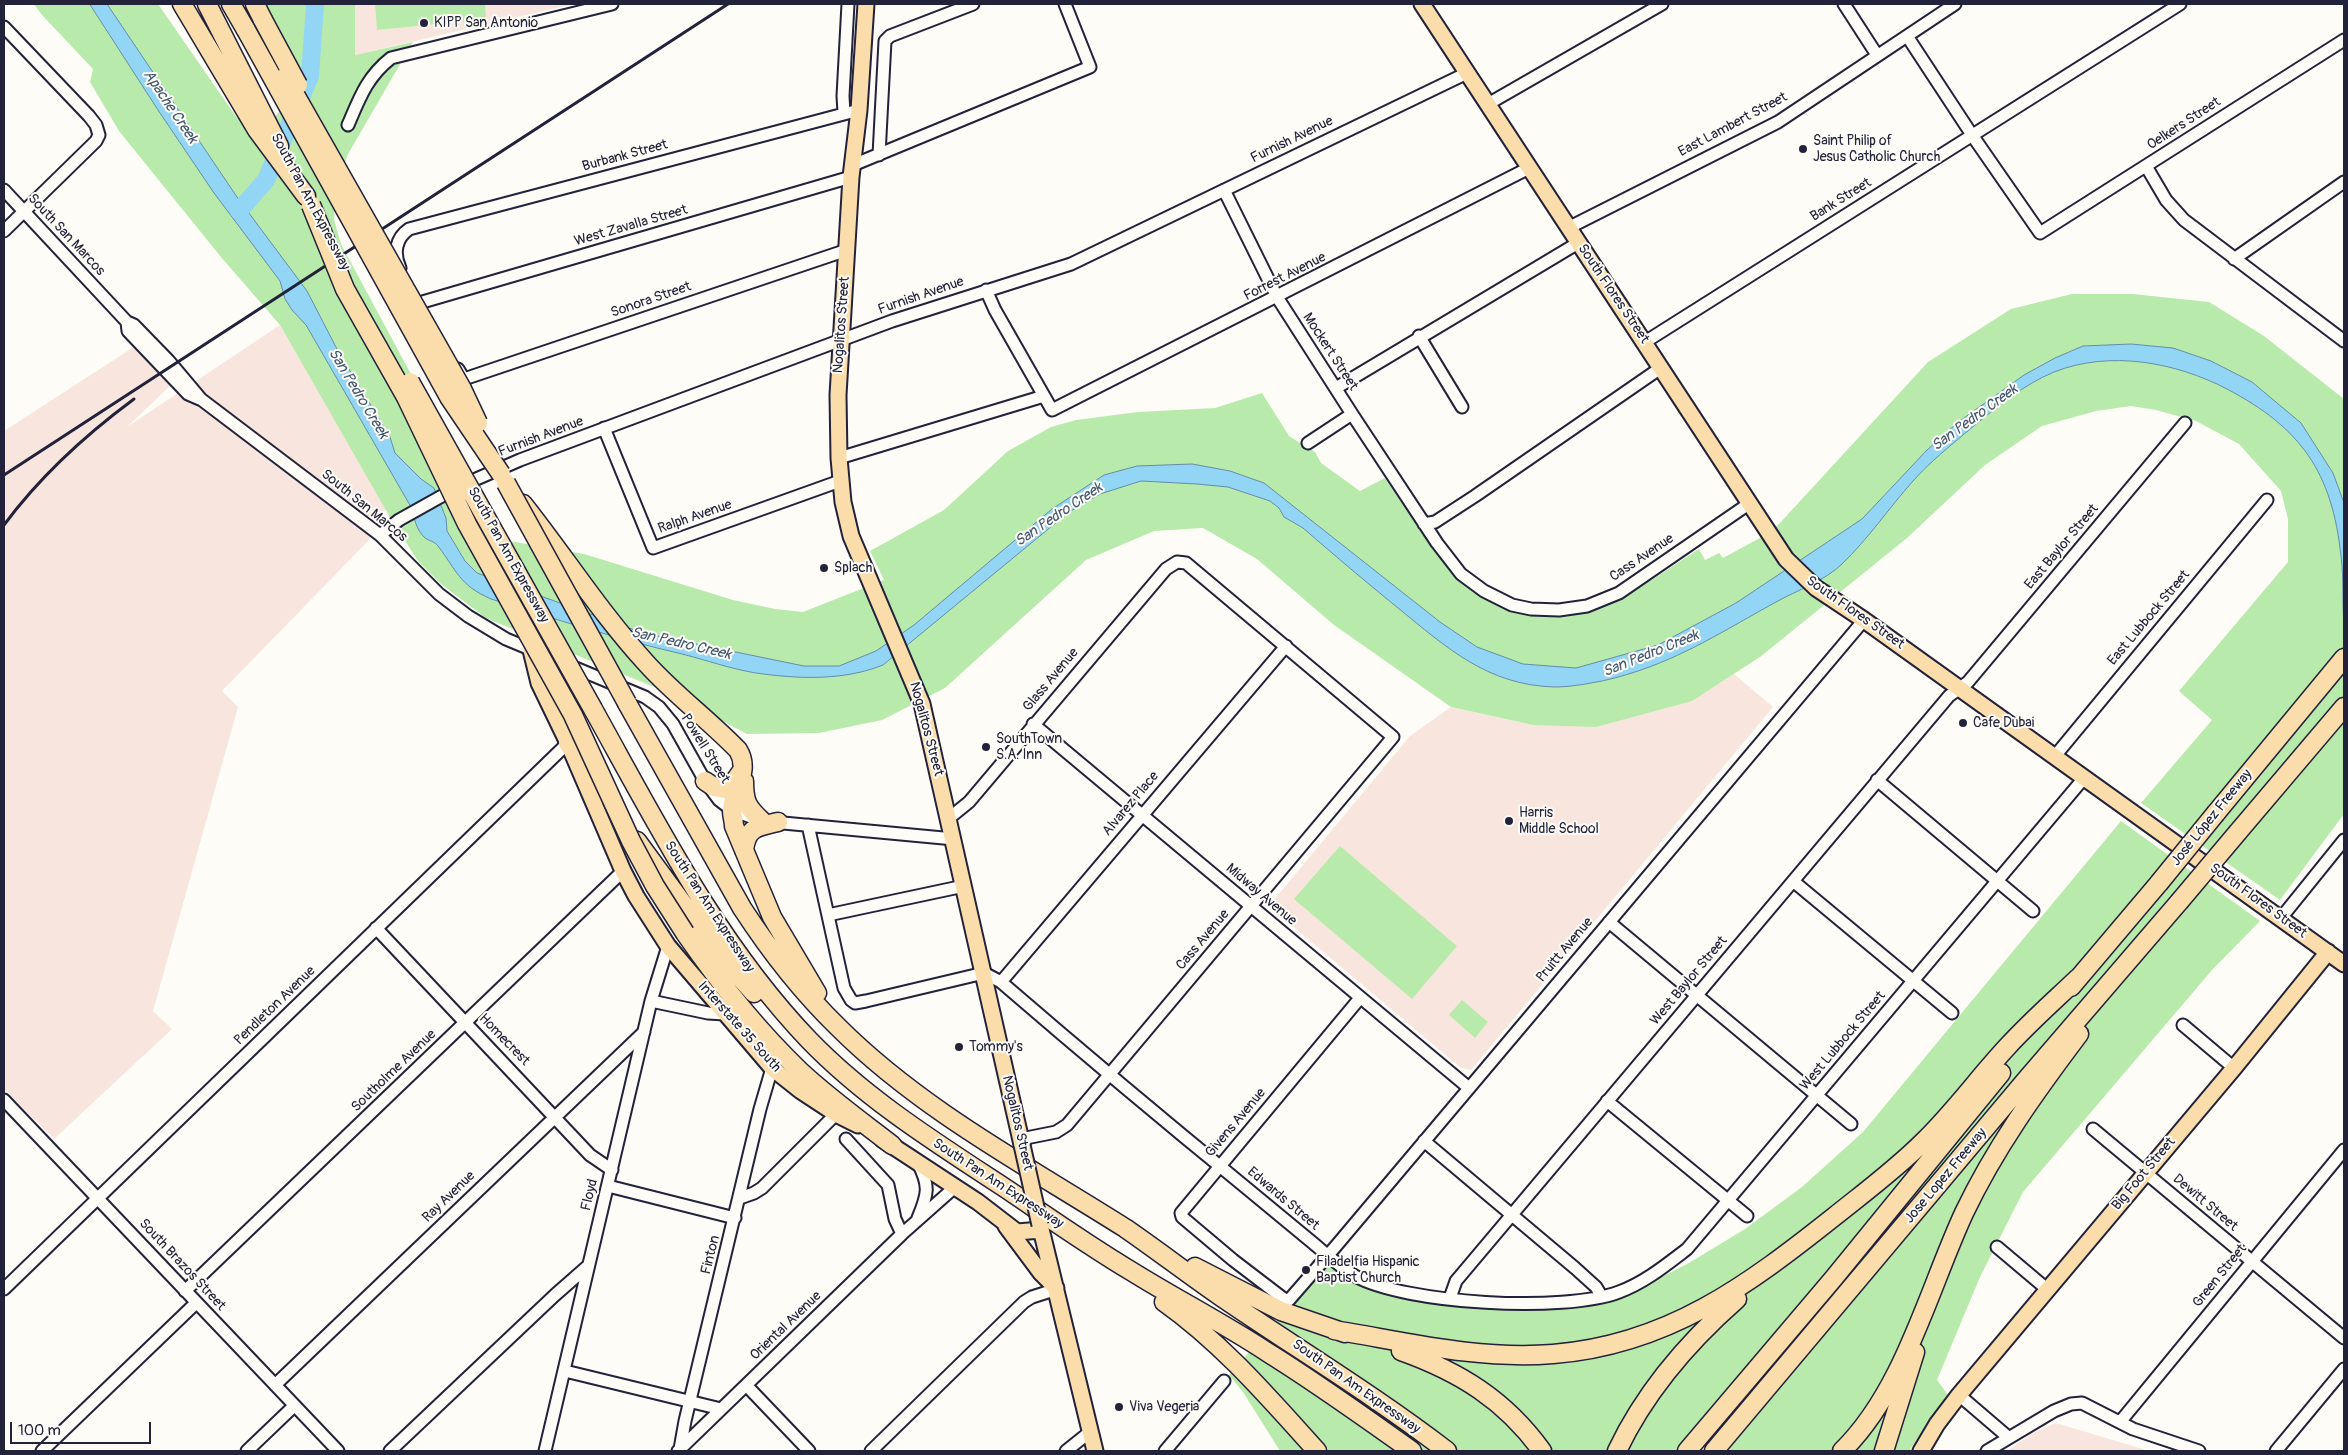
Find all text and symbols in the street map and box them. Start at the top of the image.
place label: KIPP San Antonio [434,15,538,31]
marker: KIPP San Antonio [418,17,430,29]
water label: Apache Creek [139,67,201,147]
street label: East Lambert Street [1676,89,1790,161]
street label: Oelkers Street [2144,94,2224,154]
street label: Furnish Avenue [1248,113,1336,167]
street label: South Pan Am Expressway [267,131,353,273]
place label: Saint Philip of Jesus Catholic Church [1813,133,1940,166]
street label: Burbank Street [580,137,670,175]
marker: Saint Philip of Jesus Catholic Church [1797,143,1809,155]
street label: Bank Street [1807,175,1875,225]
street label: South San Marcos [24,191,108,279]
street label: West Zavalla Street [573,202,689,250]
street label: South Flores Street [1574,241,1652,347]
street label: Forrest Avenue [1241,249,1329,305]
street label: Furnish Avenue [876,273,966,319]
street label: Nogalitos Street [830,276,854,374]
street label: Sonora Street [609,278,693,322]
street label: Mockert Street [1299,310,1361,394]
water label: San Pedro Creek [324,346,392,442]
water label: San Pedro Creek [1929,381,2021,455]
street label: Furnish Avenue [496,413,586,461]
street label: South San Marcos [318,466,410,546]
water label: San Pedro Creek [1012,479,1106,551]
street label: South Pan Am Expressway [464,484,552,626]
street label: Ralph Avenue [656,496,734,538]
street label: East Baylor Street [2021,501,2103,593]
street label: Cass Avenue [1607,530,1677,586]
place label: Splach [834,560,872,576]
marker: Splach [818,562,830,574]
street label: East Lubbock Street [2104,567,2194,669]
street label: South Flores Street [1803,573,1907,653]
water label: San Pedro Creek [629,624,733,664]
water label: San Pedro Creek [1600,627,1702,681]
street label: Glass Avenue [1020,645,1082,715]
street label: Nogalitos Street [905,680,947,778]
street label: Powell Street [677,711,733,787]
place label: Cafe Dubai [1973,715,2034,731]
marker: Cafe Dubai [1957,717,1969,729]
place label: SouthTown S.A. Inn [996,731,1062,764]
marker: SouthTown S.A. Inn [980,741,992,753]
street label: José López Freeway [2168,766,2256,870]
street label: Alvarez Place [1099,768,1163,840]
place label: Harris Middle School [1519,805,1599,838]
marker: Harris Middle School [1503,815,1515,827]
street label: South Pan Am Expressway [660,838,758,976]
street label: Midway Avenue [1222,860,1300,930]
street label: South Flores Street [2206,860,2310,942]
street label: Cass Avenue [1173,906,1233,974]
street label: Pruitt Avenue [1533,914,1597,986]
street label: West Baylor Street [1647,933,1731,1029]
street label: Pendleton Avenue [231,963,319,1049]
street label: Interstate 35 South [694,978,784,1076]
street label: West Lubbock Street [1797,988,1889,1094]
street label: Homecrest [475,1010,533,1070]
street label: Southolme Avenue [348,1026,440,1116]
place label: Tommy's [969,1039,1023,1055]
marker: Tommy's [953,1041,965,1053]
street label: Nogalitos Street [998,1074,1036,1172]
street label: Givens Avenue [1202,1085,1270,1161]
street label: Jose Lopez Freeway [1901,1125,1991,1227]
street label: Big Foot Street [2109,1134,2179,1214]
street label: South Pan Am Expressway [929,1135,1067,1233]
street label: Edwards Street [1244,1164,1322,1234]
street label: Ray Avenue [419,1168,479,1226]
street label: Dewitt Street [2169,1171,2241,1235]
street label: Floyd [578,1177,602,1213]
street label: South Brazos Street [135,1216,229,1314]
street label: Finton [698,1234,724,1276]
street label: Green Street [2189,1241,2251,1311]
place label: Filadelfia Hispanic Baptist Church [1316,1254,1420,1286]
marker: Filadelfia Hispanic Baptist Church [1300,1264,1312,1276]
street label: Oriental Avenue [747,1288,825,1364]
street label: South Pan Am Expressway [1289,1336,1423,1438]
place label: Viva Vegeria [1129,1399,1199,1415]
marker: Viva Vegeria [1113,1401,1125,1413]
scale bar [12,1412,154,1444]
text: 100 m [18,1421,61,1440]

